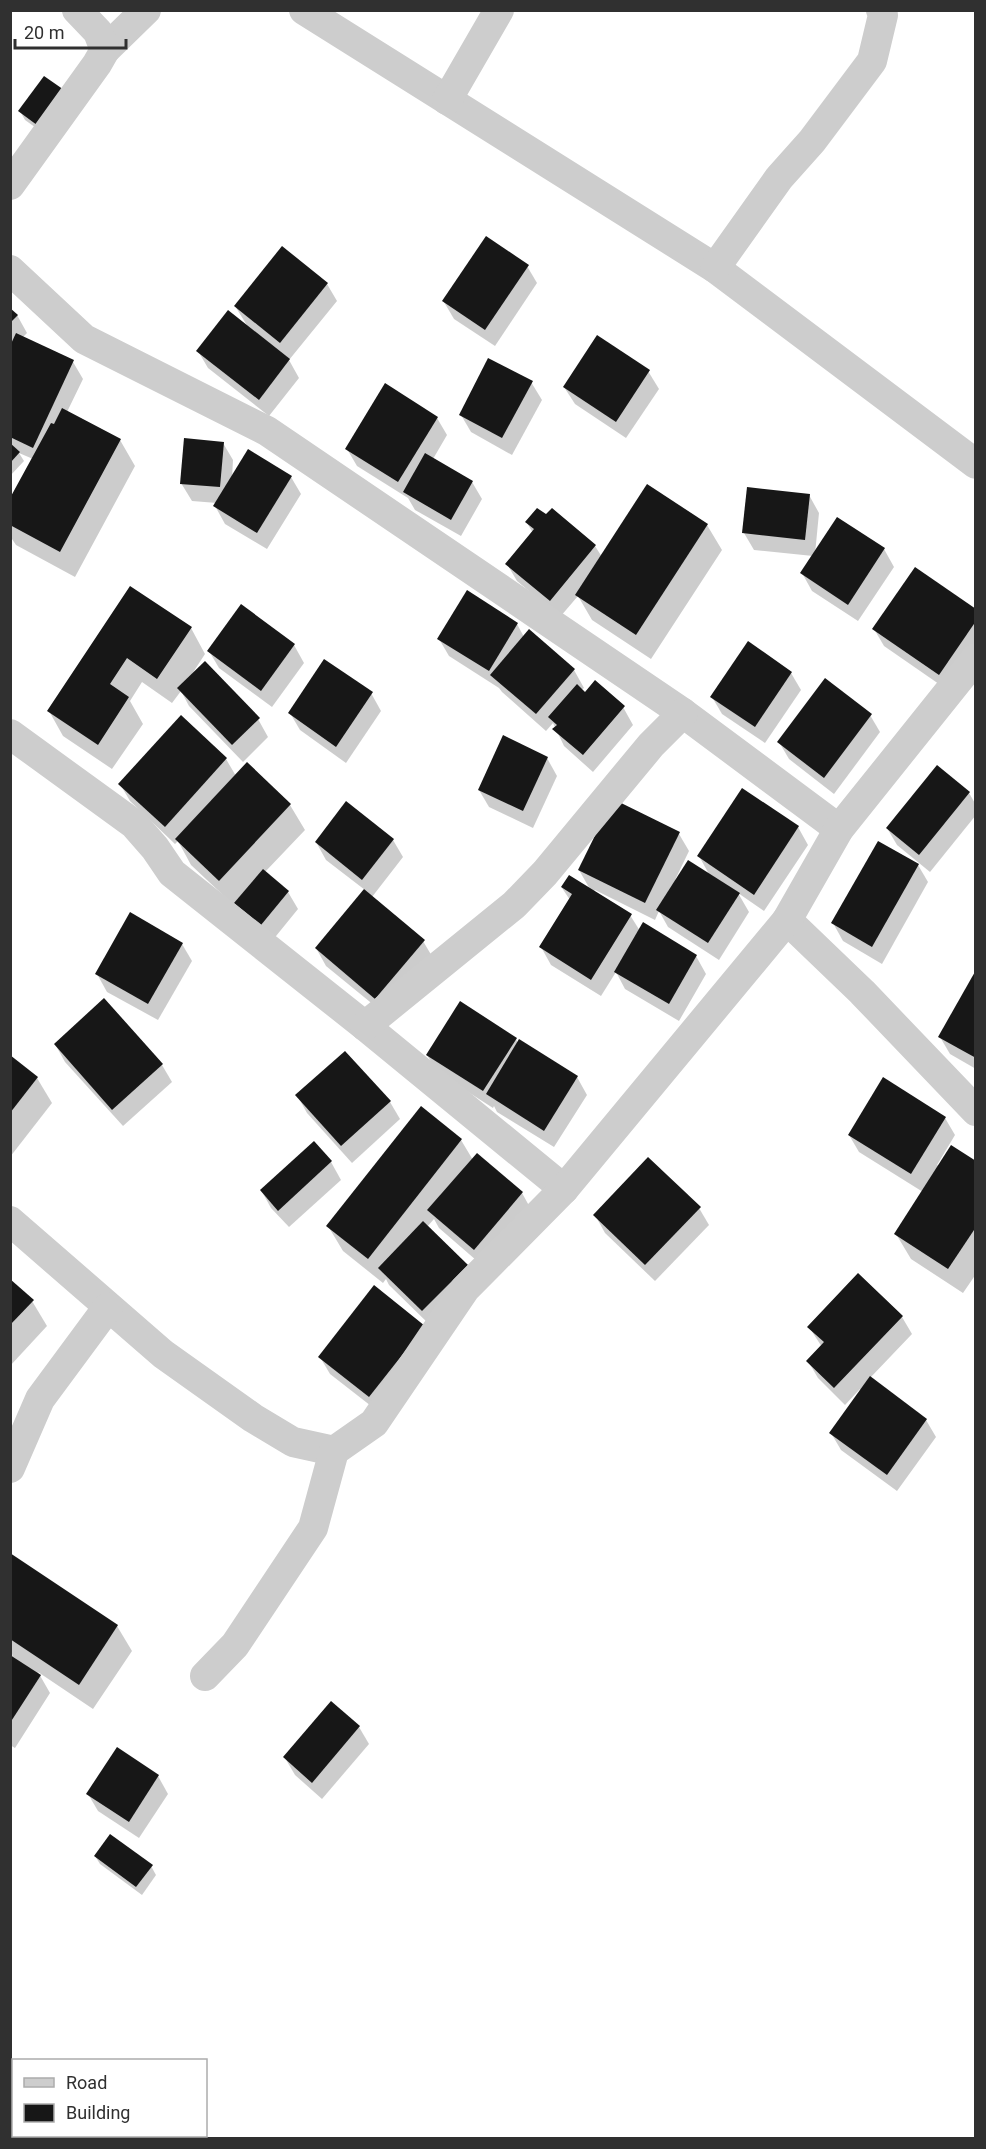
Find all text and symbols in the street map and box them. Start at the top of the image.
scale bar [15,12,126,50]
text: 20 m [24,22,64,43]
legend [12,2059,207,2137]
text: Road [66,2072,107,2093]
text: Building [66,2102,130,2123]

